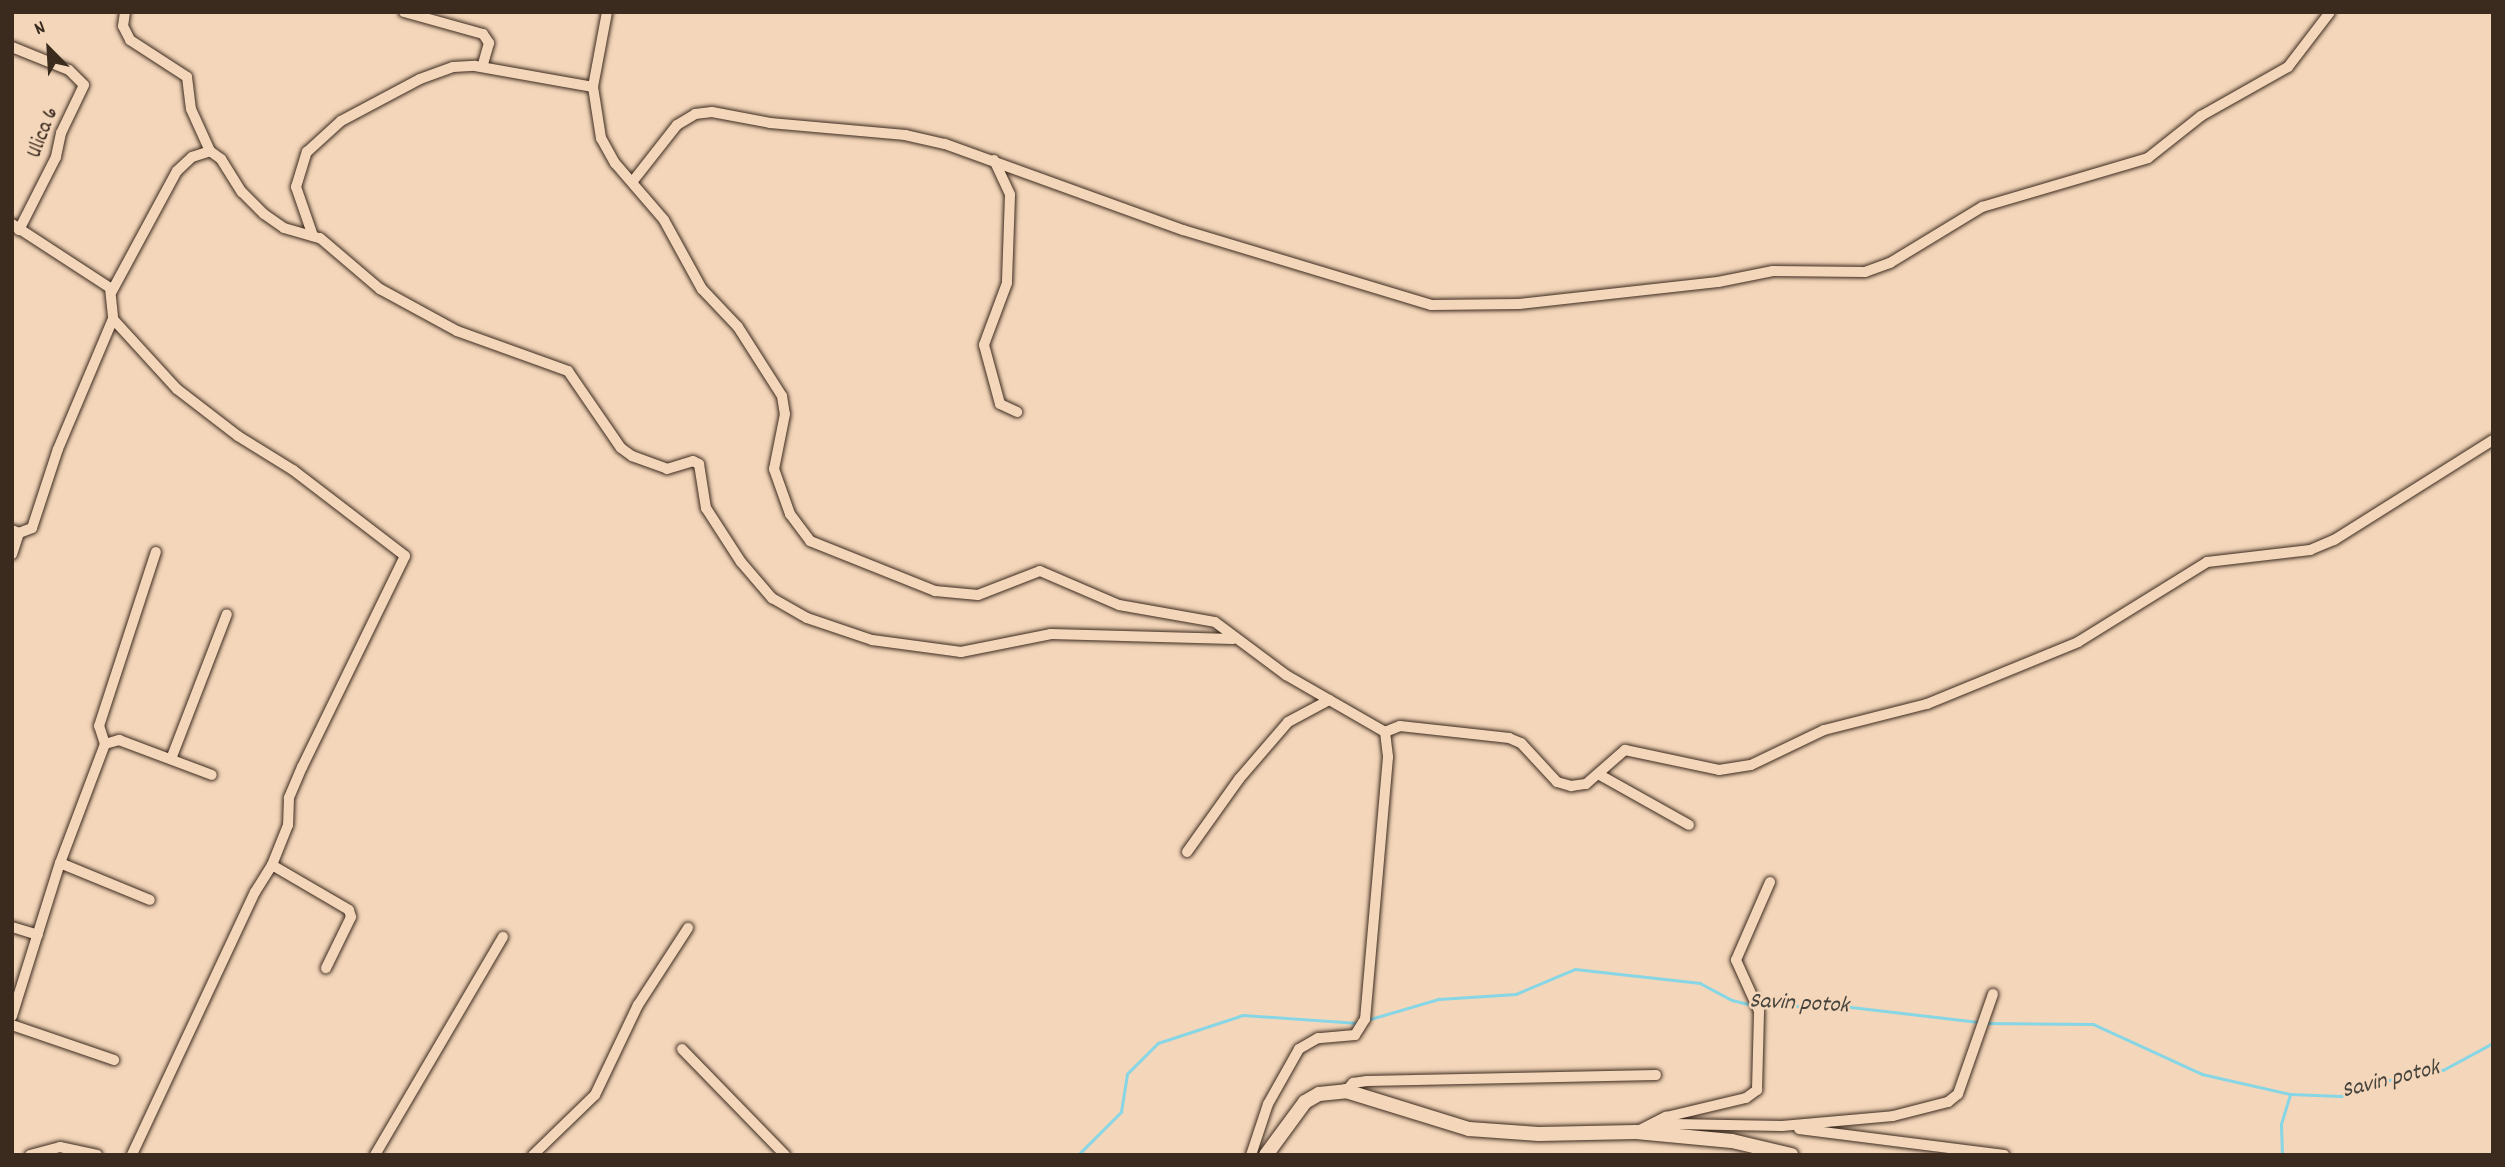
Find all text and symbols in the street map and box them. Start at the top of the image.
north arrow [14,14,84,84]
text: N [30,15,50,44]
street label: Ulica 6 [23,104,65,162]
water label: Savin potok [1749,989,1849,1021]
water label: Savin potok [2339,1056,2443,1106]

